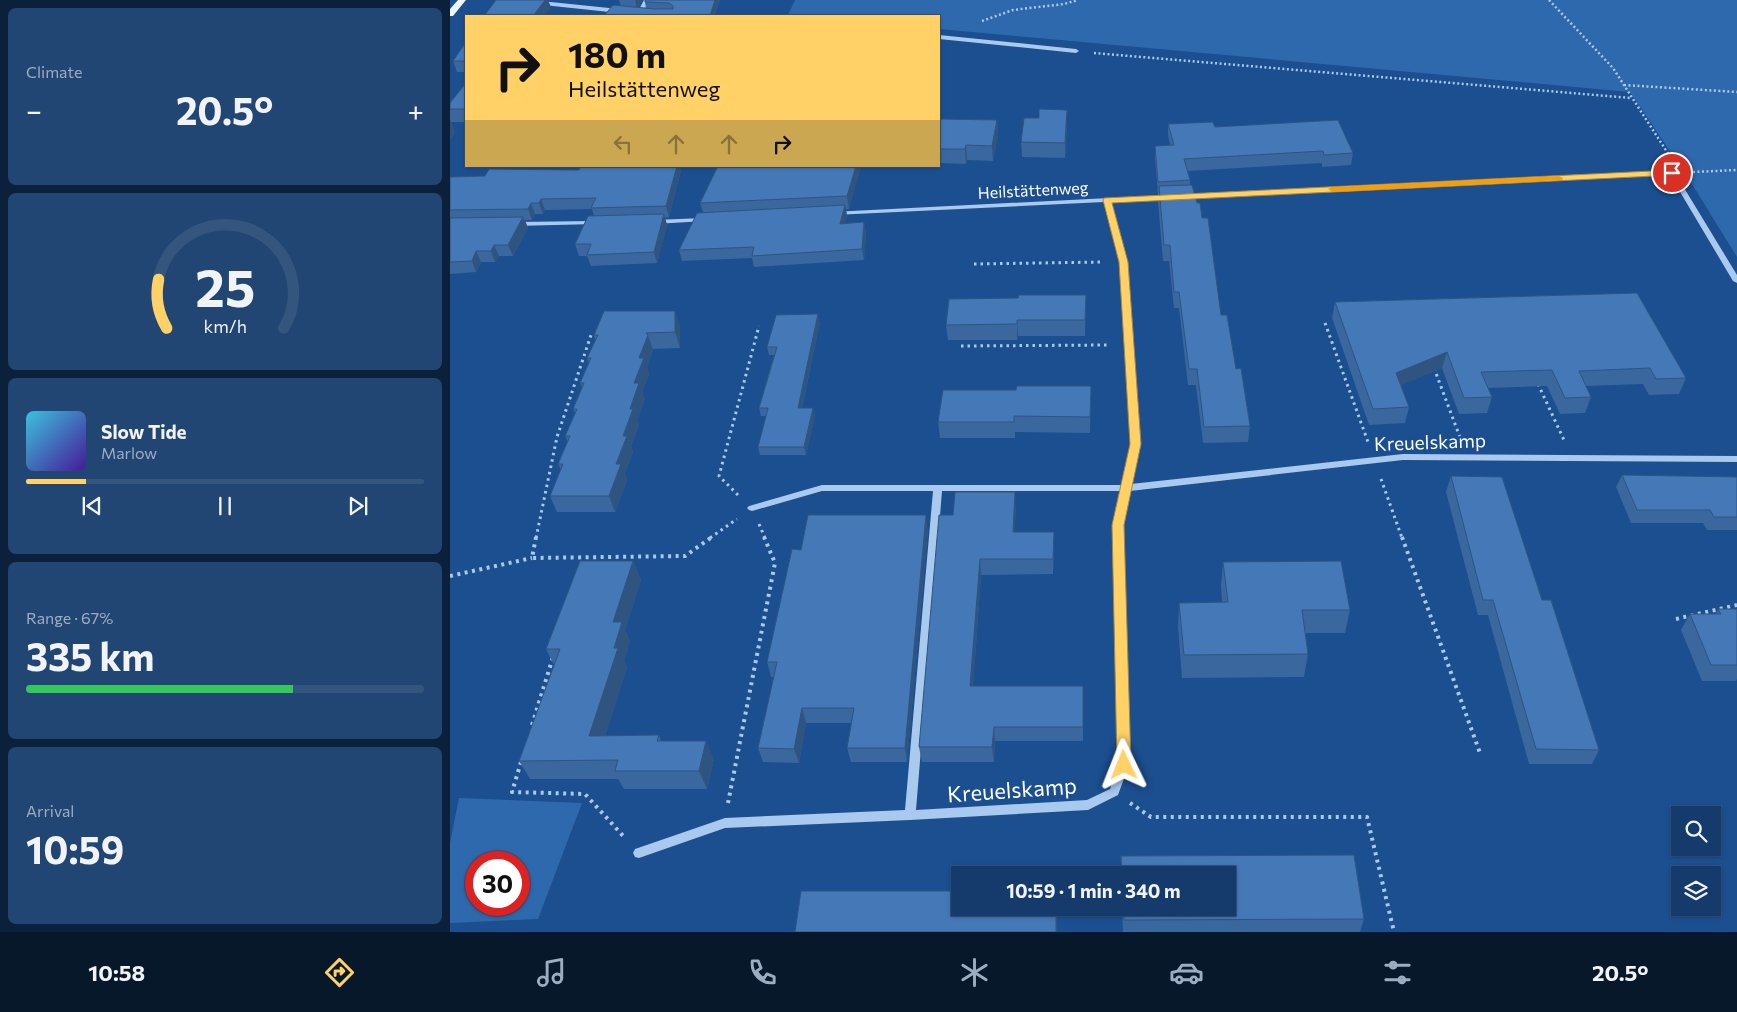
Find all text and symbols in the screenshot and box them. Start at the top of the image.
text: 180 m [568,32,666,75]
icon: right [485,35,550,100]
text: Climate [26,62,82,81]
text: Heilstättenweg [568,75,720,102]
text: 20.5° [176,86,273,133]
text: − [26,93,42,127]
text: + [408,93,424,127]
icon: left [609,130,637,158]
icon: ahead [662,130,690,158]
icon: ahead [715,130,743,158]
icon: right [768,130,796,158]
pin [1651,152,1693,194]
icon: arrive [1658,159,1686,187]
street label: Heilstättenweg [977,177,1089,202]
text: 25 [195,254,255,318]
text: km/h [203,315,247,337]
text: Slow Tide [101,420,187,443]
street label: Kreuelskamp [1374,428,1486,455]
text: Marlow [101,443,157,462]
icon: previous [78,492,106,520]
icon: pause [211,492,239,520]
icon: next [344,492,372,520]
text: Range · 67% [26,608,113,627]
text: 335 km [26,632,154,679]
position arrow [1097,738,1149,790]
street label: Kreuelskamp [946,772,1078,807]
text: Arrival [26,801,74,820]
map controls [1671,806,1721,916]
button: search [1671,806,1721,856]
text: 10:59 [26,825,124,872]
speed limit sign: 30 [465,851,530,916]
button: layers [1671,866,1721,916]
text: 10:59 · 1 min · 340 m [1006,879,1181,902]
icon: directions [322,955,357,990]
icon: music [534,955,569,990]
icon: phone [745,955,780,990]
icon: climate [957,955,992,990]
icon: car [1169,955,1204,990]
icon: filters [1380,955,1415,990]
text: 10:58 [88,959,145,986]
text: 20.5° [1592,959,1649,986]

